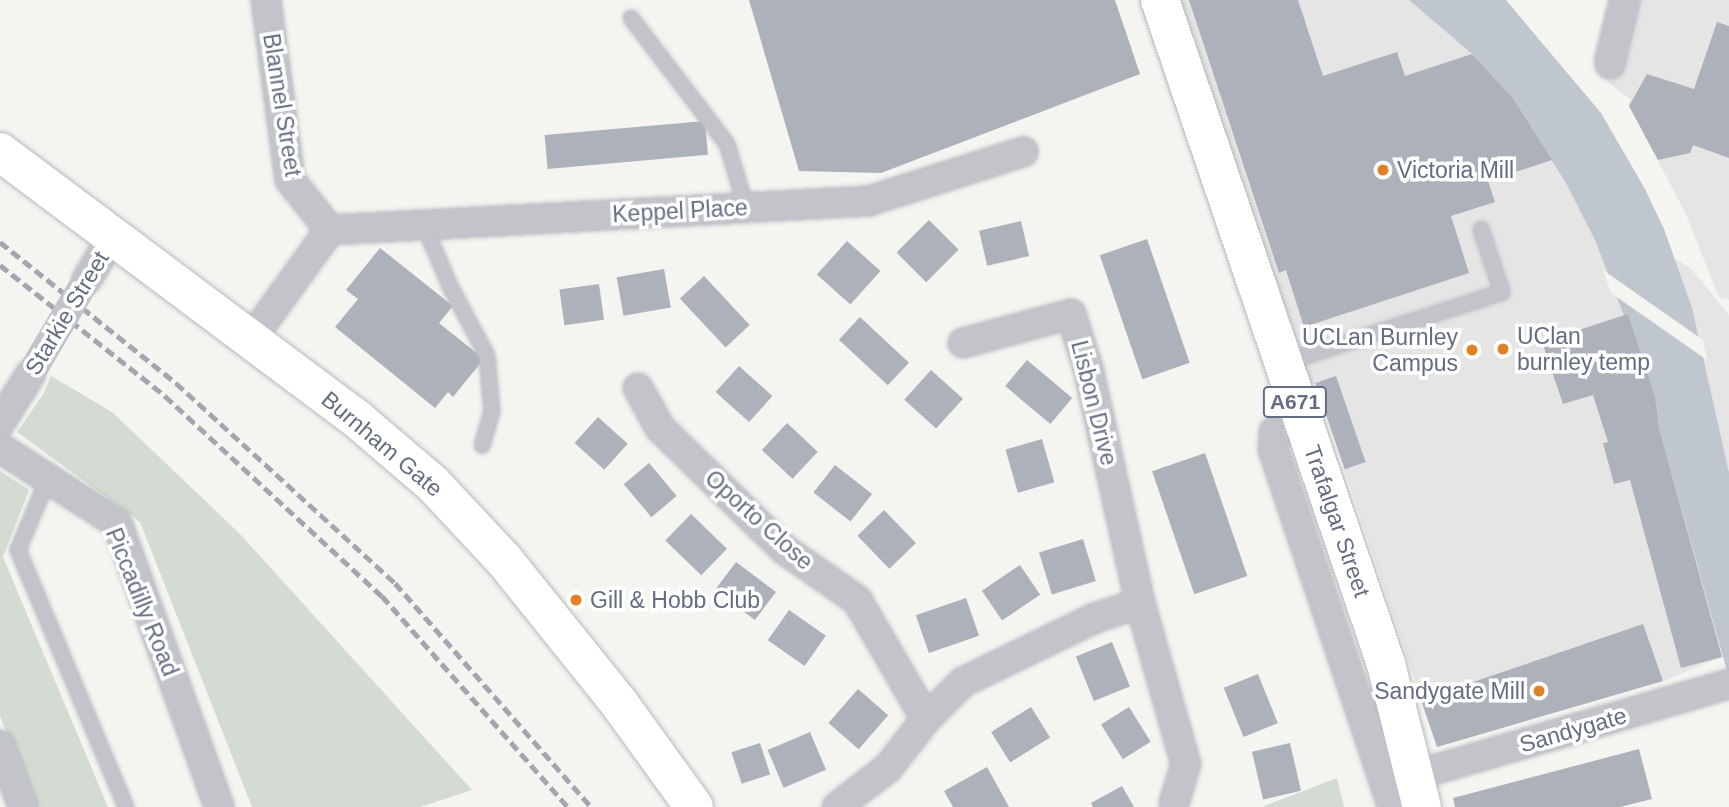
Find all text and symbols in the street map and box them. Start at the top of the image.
street label: Blannel Street [257,31,307,179]
place label: Victoria Mill [1397,156,1514,184]
marker: Victoria Mill [1375,162,1391,178]
street label: Keppel Place [612,194,748,228]
street label: Starkie Street [19,246,115,380]
place label: UClan burnley temp [1517,322,1650,376]
place label: UCLan Burnley Campus [1302,323,1458,377]
street label: Lisbon Drive [1065,338,1123,468]
marker: UClan burnley temp [1495,341,1511,357]
marker: UCLan Burnley Campus [1464,342,1480,358]
road number: A671 [1262,384,1328,420]
street label: Burnham Gate [316,385,448,503]
street label: Trafalgar Street [1298,441,1376,601]
street label: Oporto Close [699,464,819,576]
street label: Piccadilly Road [100,524,184,680]
place label: Gill & Hobb Club [590,586,760,614]
marker: Gill & Hobb Club [568,592,584,608]
place label: Sandygate Mill [1374,677,1525,705]
marker: Sandygate Mill [1531,683,1547,699]
street label: Sandygate [1516,702,1630,758]

